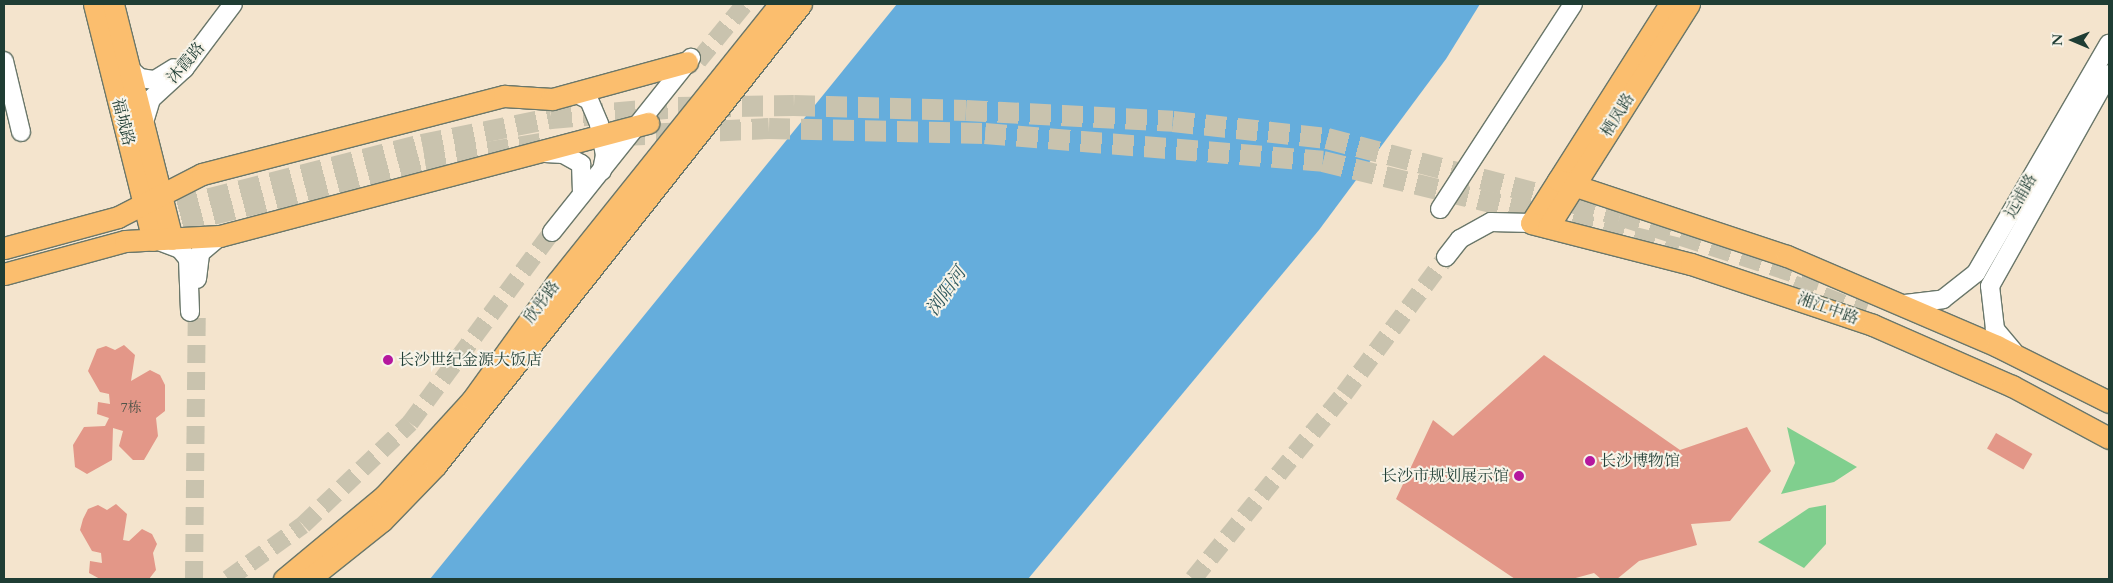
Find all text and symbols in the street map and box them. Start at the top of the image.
north arrow [2048,15,2098,65]
text: N [2048,33,2067,46]
street label: 沐霞路 [163,39,209,87]
street label: 栖凤路 [1597,90,1639,140]
street label: 福城路 [108,96,138,148]
street label: 远浦路 [2001,170,2041,222]
water label: 浏阳河 [923,264,971,320]
street label: 欣彤路 [520,277,564,327]
street label: 湘江中路 [1795,289,1861,329]
place label: 长沙世纪金源大饭店 [398,350,542,370]
marker: 长沙世纪金源大饭店 [382,354,394,366]
house number: 7栋 [120,400,142,416]
place label: 长沙博物馆 [1600,451,1680,471]
marker: 长沙博物馆 [1584,455,1596,467]
place label: 长沙市规划展示馆 [1381,466,1509,486]
marker: 长沙市规划展示馆 [1513,470,1525,482]

